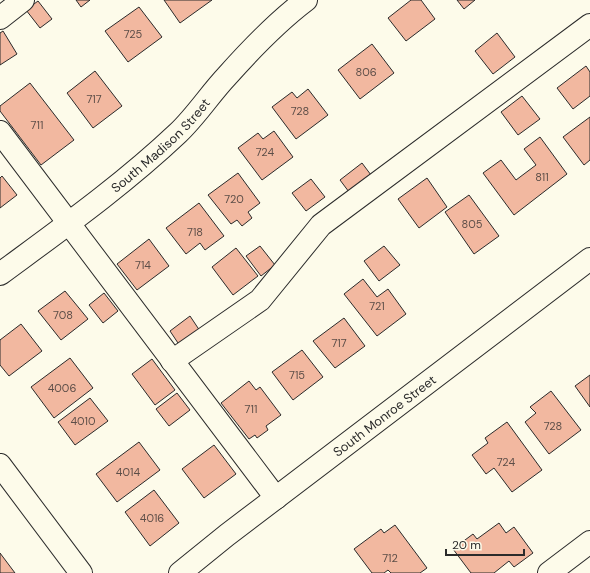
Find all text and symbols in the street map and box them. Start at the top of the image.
house number: 725 [124,27,143,41]
house number: 806 [355,65,377,79]
house number: 717 [86,92,102,106]
street label: South Madison Street [107,95,213,196]
house number: 728 [291,104,309,118]
house number: 711 [31,118,43,132]
house number: 724 [256,145,275,159]
house number: 811 [535,170,549,184]
house number: 720 [224,192,244,206]
house number: 805 [462,217,483,231]
house number: 718 [187,225,203,239]
house number: 714 [135,258,151,272]
house number: 721 [369,299,385,313]
house number: 708 [53,308,73,322]
house number: 717 [331,336,347,350]
house number: 715 [289,368,305,382]
street label: South Monroe Street [329,371,439,460]
house number: 4006 [48,381,76,395]
house number: 711 [245,402,257,416]
house number: 4010 [70,414,96,428]
house number: 728 [544,419,562,433]
house number: 724 [497,455,516,469]
house number: 4014 [116,465,140,479]
house number: 4016 [140,511,164,525]
scale bar [446,531,524,557]
text: 20 m [452,537,481,553]
house number: 712 [382,551,398,565]

